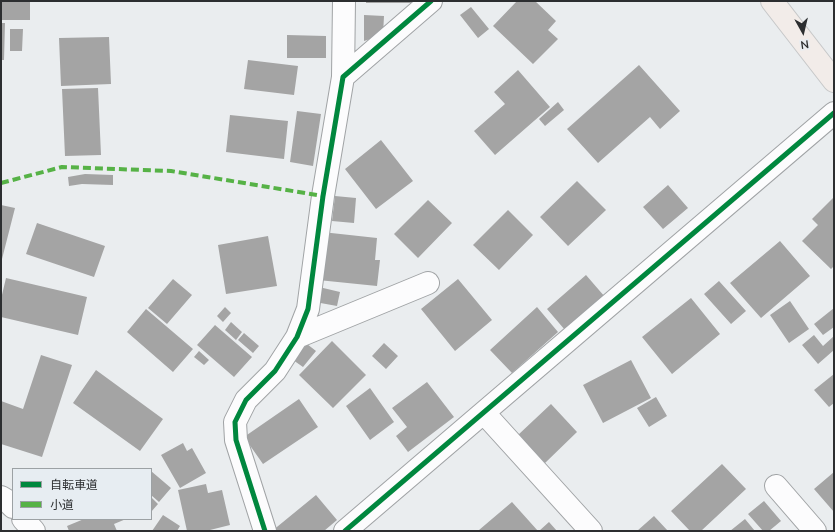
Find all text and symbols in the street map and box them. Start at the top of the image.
north arrow [783,12,823,52]
text: N [800,36,810,52]
legend [12,468,152,520]
text: 自転車道 [50,477,98,493]
text: 小道 [50,497,74,513]

